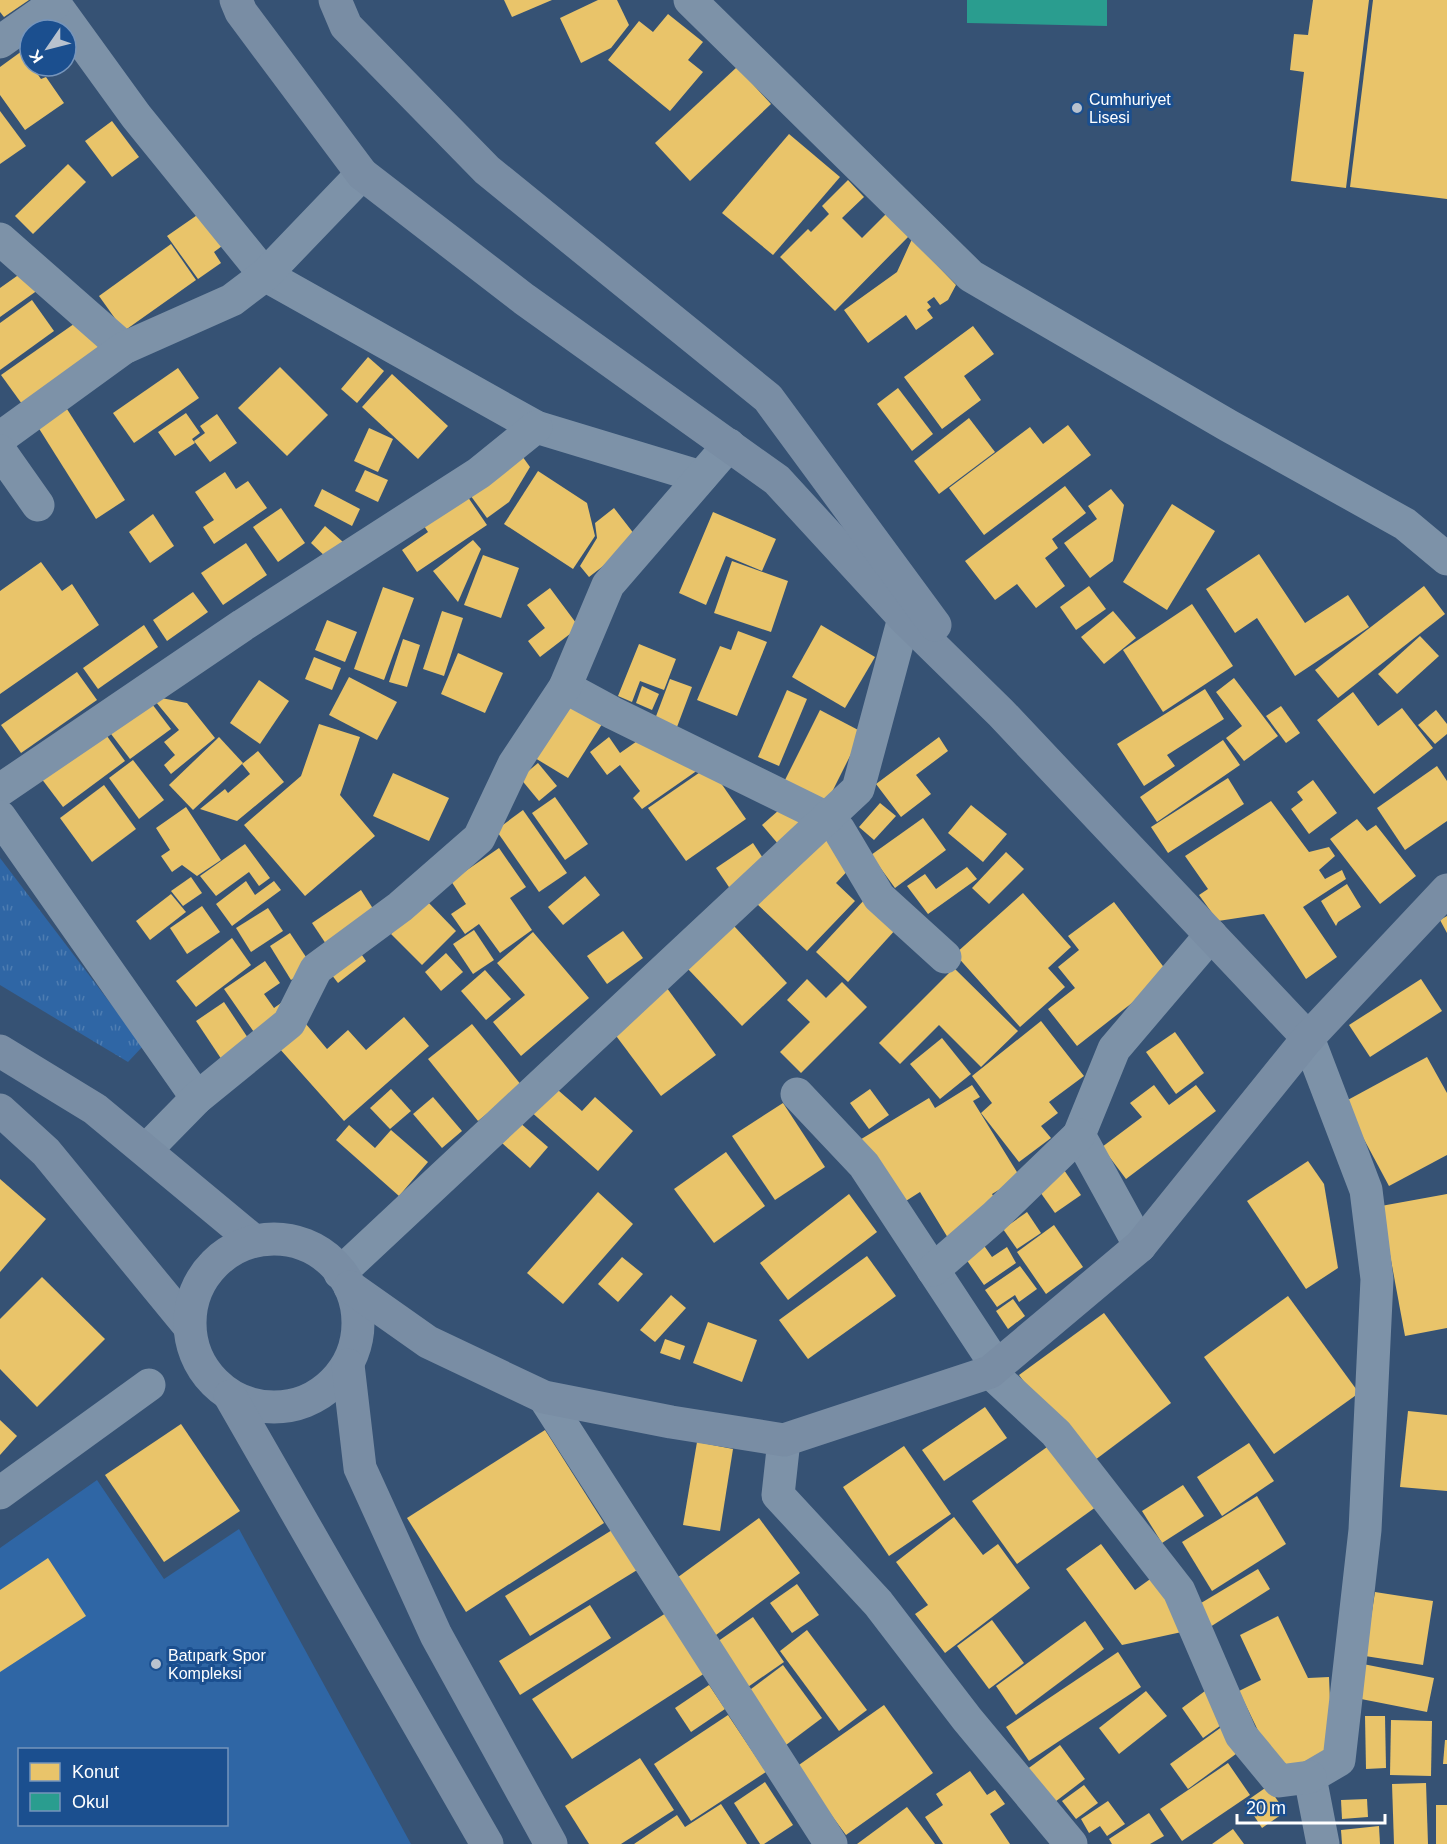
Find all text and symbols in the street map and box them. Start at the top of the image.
north arrow [18,18,78,78]
text: K [26,46,46,66]
place label: Cumhuriyet Lisesi [1089,91,1171,126]
marker: Cumhuriyet Lisesi [1070,101,1084,115]
place label: Batıpark Spor Kompleksi [168,1647,267,1682]
marker: Batıpark Spor Kompleksi [149,1657,163,1671]
legend [18,1748,228,1826]
text: Konut [72,1762,119,1782]
scale bar [1237,1787,1386,1825]
text: Okul [72,1792,109,1812]
text: 20 m [1246,1798,1286,1818]

